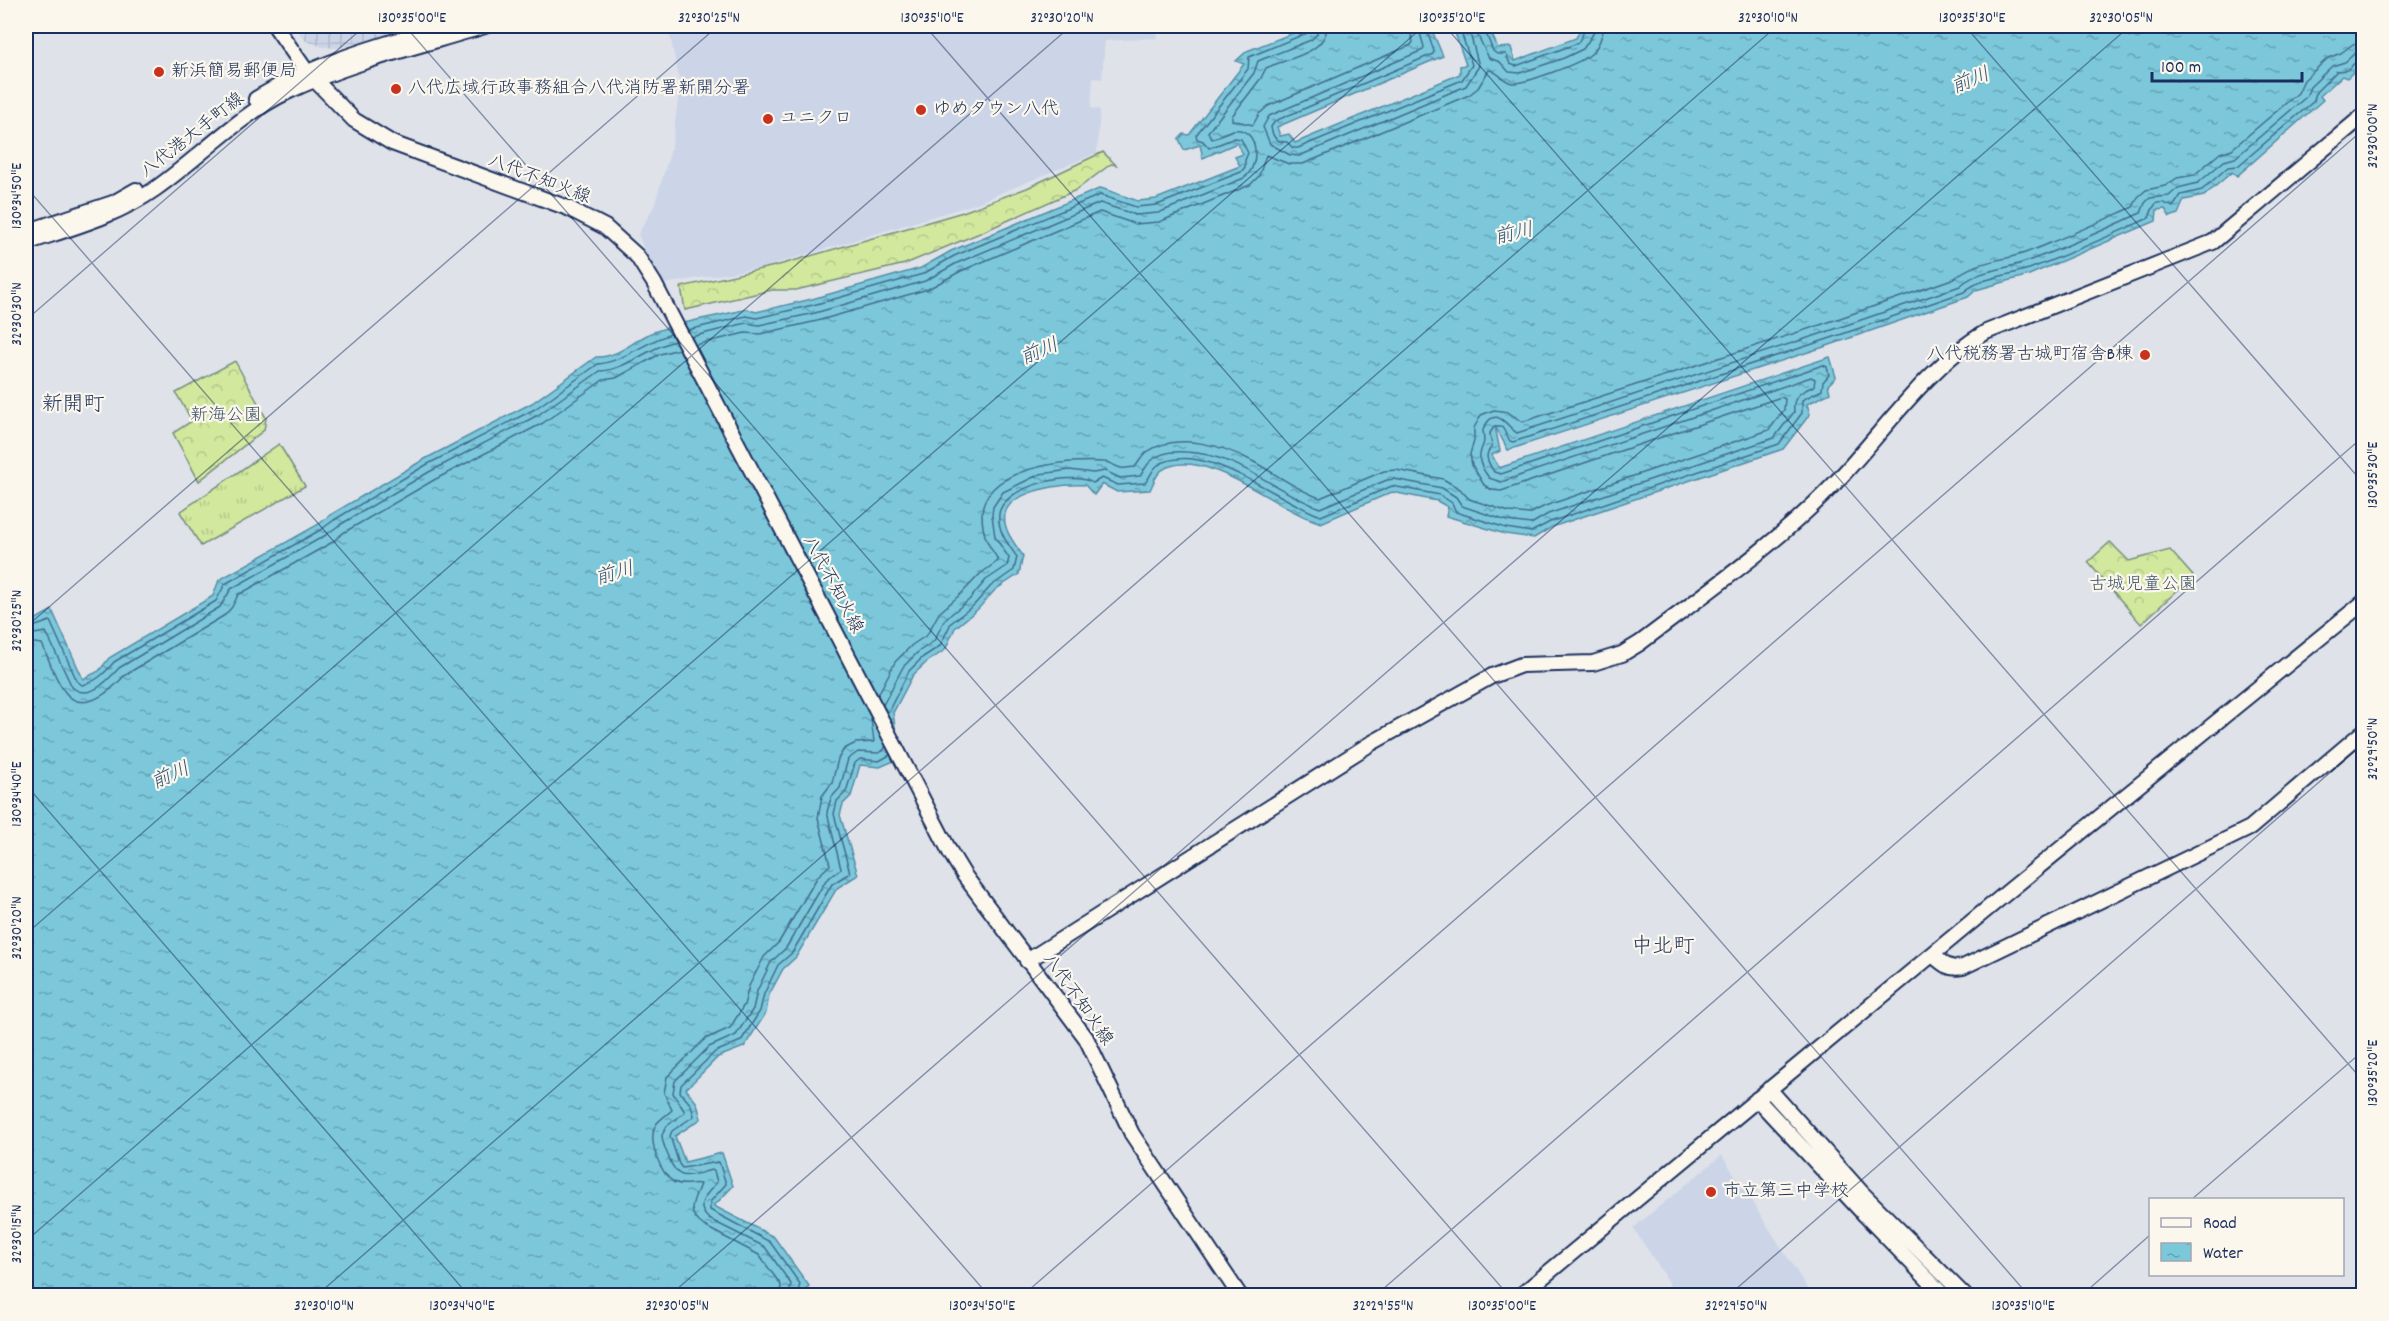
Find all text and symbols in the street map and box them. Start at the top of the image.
text: 130°35'00"E [378,8,446,30]
text: 32°30'25"N [678,8,740,30]
text: 130°35'10"E [900,8,964,30]
text: 32°30'20"N [1030,8,1094,30]
text: 130°35'20"E [1419,8,1485,30]
text: 32°30'10"N [1738,8,1798,30]
text: 130°35'30"E [1939,8,2005,30]
text: 32°30'05"N [2089,8,2153,30]
scale bar [2152,45,2302,83]
text: 100 m [2161,56,2201,81]
place label: 新浜簡易郵便局 [171,60,297,85]
water label: 前川 [1947,62,1995,102]
marker: 新浜簡易郵便局 [152,65,166,79]
place label: 八代広域行政事務組合八代消防署新開分署 [408,77,750,102]
marker: 八代広域行政事務組合八代消防署新開分署 [389,82,403,96]
street label: 八代港大手町線 [136,87,250,185]
place label: ゆめタウン八代 [933,98,1059,123]
marker: ゆめタウン八代 [914,103,928,117]
text: 32°30'00"N [2363,104,2385,168]
place label: ユニクロ [780,107,852,132]
marker: ユニクロ [761,112,775,126]
street label: 八代不知火線 [484,149,594,211]
text: 130°34'50"E [7,163,29,229]
water label: 前川 [1491,217,1537,253]
text: 32°30'30"N [7,282,29,346]
water label: 前川 [1016,332,1064,374]
place label: 八代税務署古城町宿舎B棟 [1926,343,2133,368]
marker: 八代税務署古城町宿舎B棟 [2138,348,2152,362]
district label: 新開町 [42,391,105,421]
park label: 新海公園 [190,404,262,429]
text: 130°35'30"E [2363,442,2385,508]
street label: 八代不知火線 [796,531,868,639]
water label: 前川 [592,556,638,594]
park label: 古城児童公園 [2089,573,2197,598]
text: 32°30'25"N [7,590,29,652]
text: 32°29'50"N [2363,718,2385,780]
water label: 前川 [147,756,195,798]
text: 130°34'40"E [7,761,29,827]
text: 32°30'20"N [7,896,29,960]
district label: 中北町 [1632,933,1695,963]
street label: 八代不知火線 [1036,949,1118,1051]
text: 130°35'20"E [2363,1040,2385,1106]
place label: 市立第三中学校 [1723,1180,1849,1205]
marker: 市立第三中学校 [1704,1185,1718,1199]
legend [2149,1198,2344,1276]
text: 32°30'15"N [7,1205,29,1263]
text: Road [2203,1212,2237,1237]
text: Water [2203,1242,2243,1267]
text: 32°30'10"N [294,1296,354,1318]
text: 130°34'40"E [429,1296,495,1318]
text: 32°30'05"N [645,1296,709,1318]
text: 130°34'50"E [949,1296,1015,1318]
text: 32°29'55"N [1352,1296,1414,1318]
text: 130°35'00"E [1468,1296,1536,1318]
text: 32°29'50"N [1705,1296,1767,1318]
text: 130°35'10"E [1991,1296,2055,1318]

